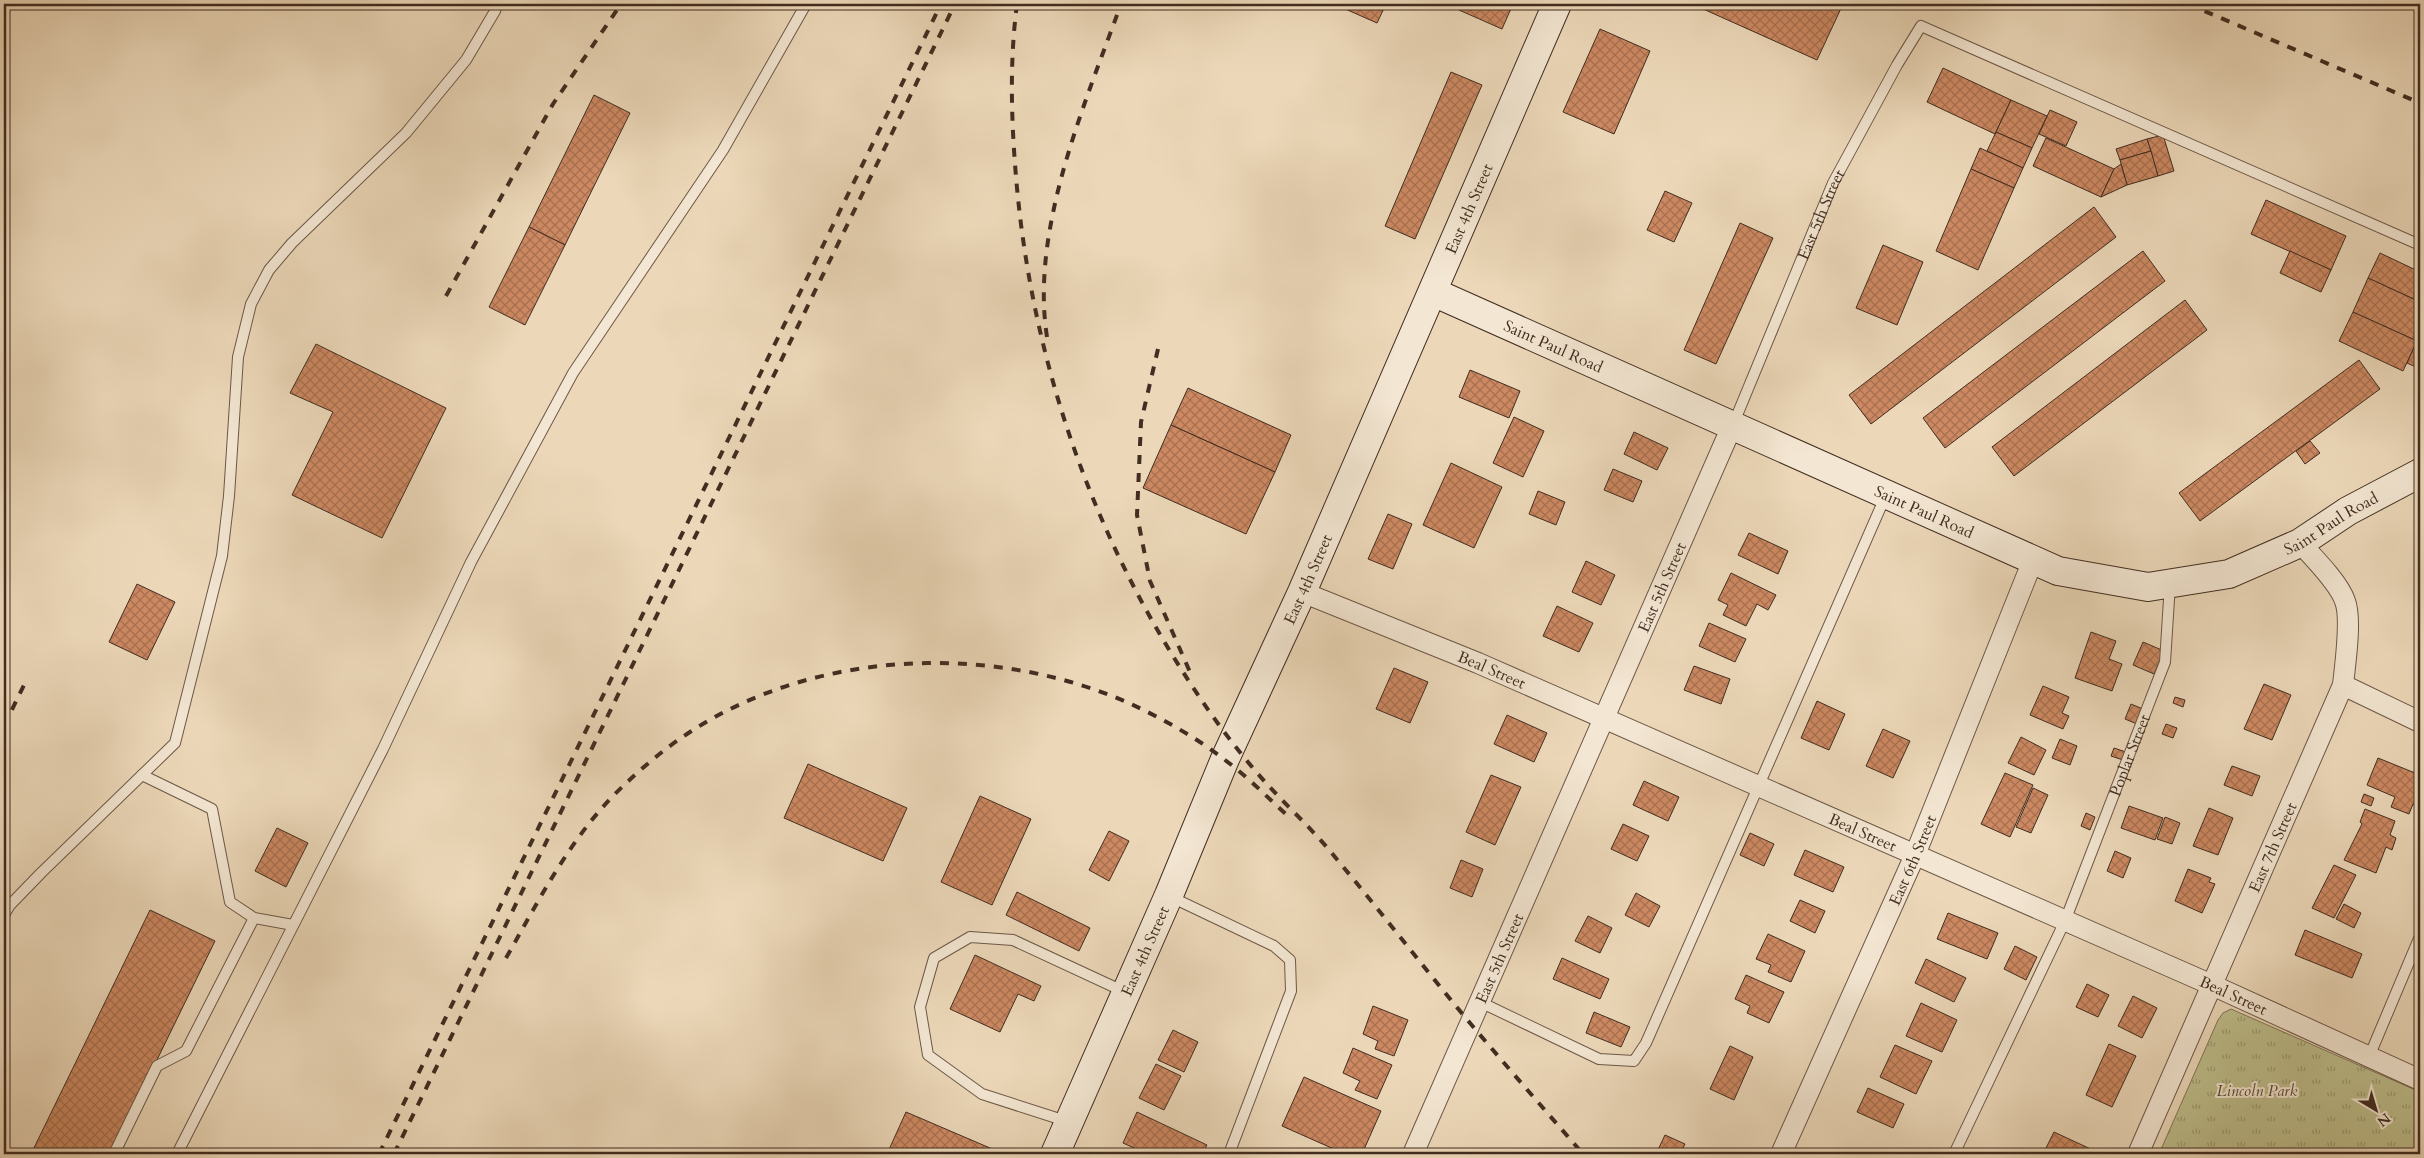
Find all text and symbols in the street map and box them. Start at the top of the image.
street label: East 4th Street [1440,160,1499,257]
street label: East 5th Street [1792,166,1850,263]
street label: Saint Paul Road [1500,315,1607,379]
street label: Saint Paul Road [1871,480,1977,544]
street label: Saint Paul Road [2281,487,2383,561]
street label: East 4th Street [1279,531,1338,628]
street label: East 5th Street [1633,539,1692,636]
street label: Beal Street [1454,646,1529,695]
street label: Poplar Street [2104,711,2156,800]
street label: East 7th Street [2244,799,2302,896]
street label: Beal Street [1825,808,1900,857]
street label: East 6th Street [1884,812,1942,909]
street label: East 4th Street [1116,903,1175,1000]
street label: East 5th Street [1470,910,1529,1007]
street label: Beal Street [2196,971,2270,1021]
park label: Lincoln Park [2217,1080,2298,1102]
north arrow [2352,1086,2402,1136]
text: N [2373,1109,2394,1131]

